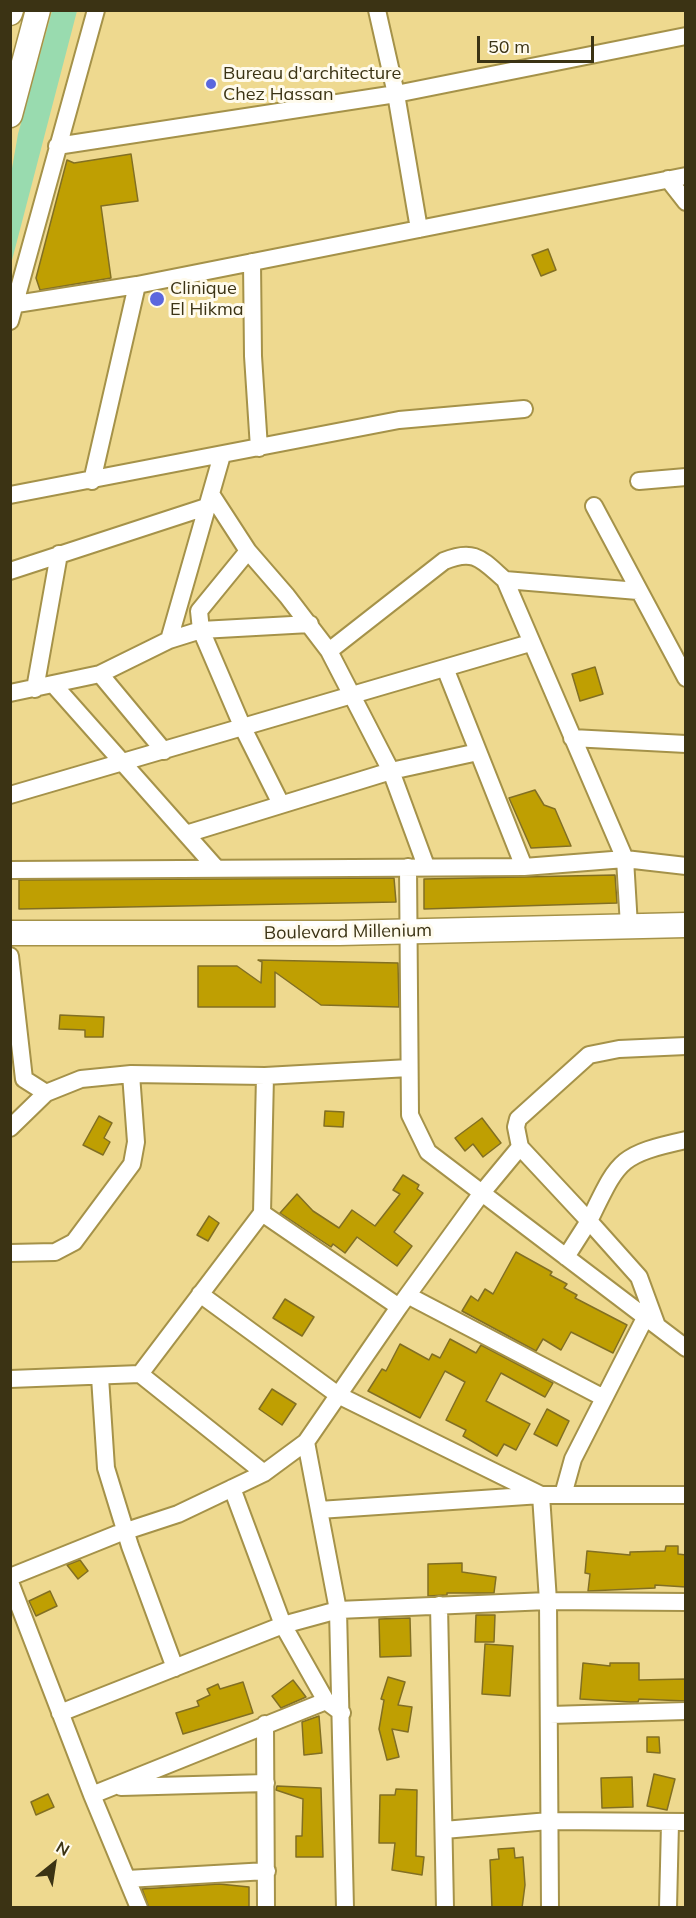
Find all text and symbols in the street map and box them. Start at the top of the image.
scale bar [480,24,597,62]
text: 50 m [488,35,530,58]
place label: Bureau d'architecture Chez Hassan [223,63,401,106]
marker: Bureau d'architecture Chez Hassan [204,77,218,91]
place label: Clinique El Hikma [170,278,244,320]
marker: Clinique El Hikma [148,290,166,308]
street label: Boulevard Millenium [264,920,432,944]
north arrow [24,1834,84,1894]
text: N [53,1837,73,1860]

